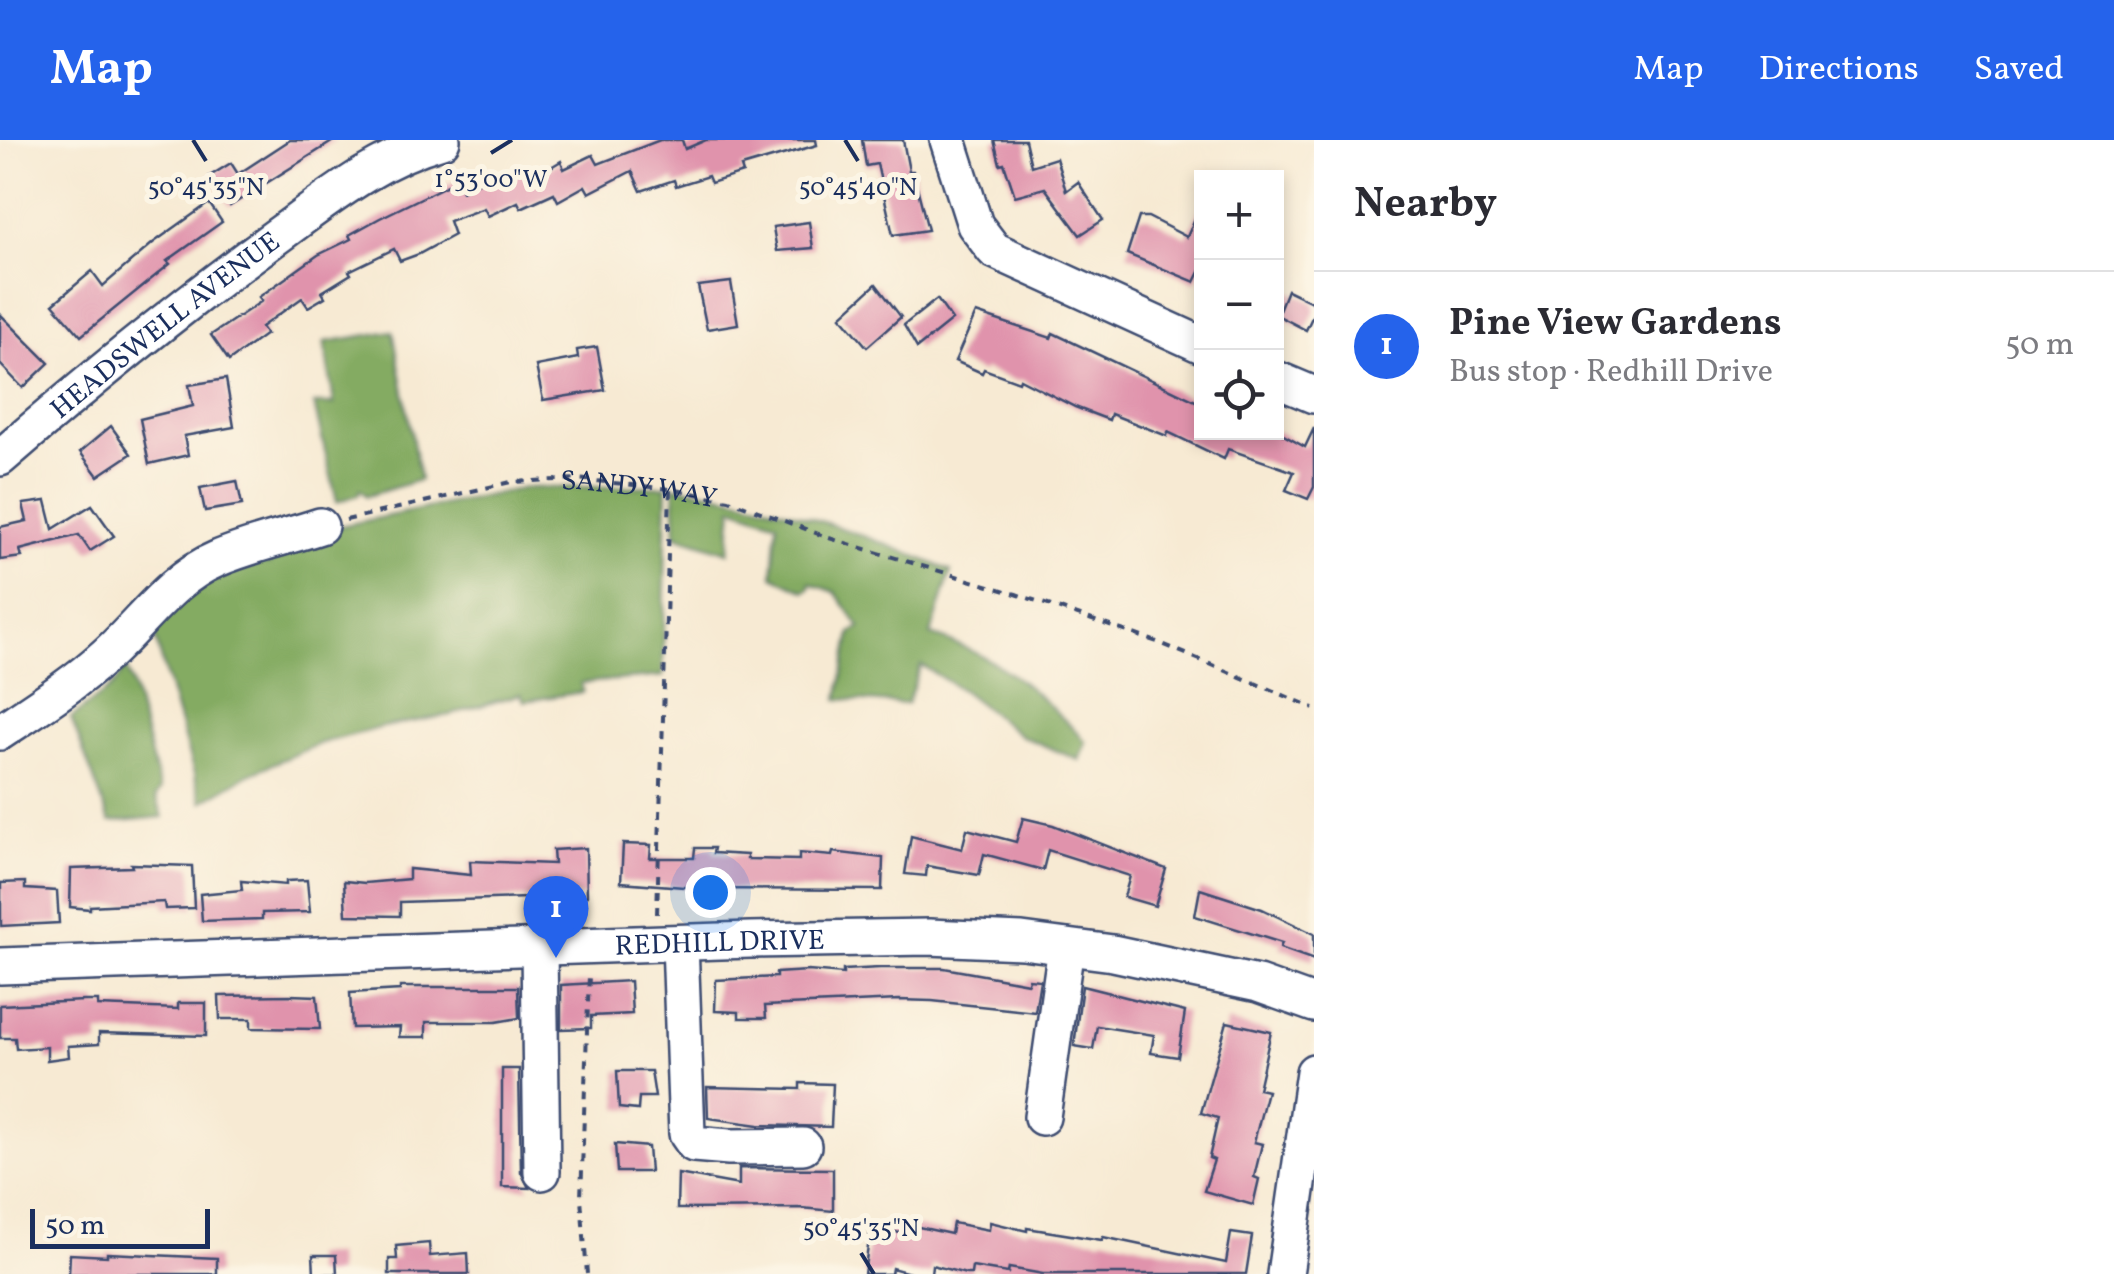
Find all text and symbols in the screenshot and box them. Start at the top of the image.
text: Map [50,37,153,104]
text: Map [1633,46,1704,94]
text: Directions [1759,46,1919,94]
text: Saved [1974,46,2064,94]
text: 1°53'00"W [434,163,548,198]
map controls [1194,170,1284,440]
button: + [1194,170,1284,260]
text: 50°45'35"N [148,171,264,206]
text: 50°45'40"N [799,171,917,206]
text: Nearby [1354,176,1497,235]
street label: HEADSWELL AVENUE [43,223,289,429]
button: − [1194,260,1284,350]
text: Pine View Gardens [1449,298,1782,351]
text: 1 [1380,324,1393,368]
text: 50 m [2005,324,2074,368]
button: locate [1194,350,1284,440]
text: Bus stop · Redhill Drive [1449,351,1773,395]
street label: SANDY WAY [560,462,720,519]
your location [685,867,736,918]
pin: 1 [524,876,588,958]
street label: REDHILL DRIVE [614,922,825,967]
scale bar [30,1204,210,1248]
text: 50 m [45,1207,105,1246]
text: 50°45'35"N [803,1212,919,1247]

